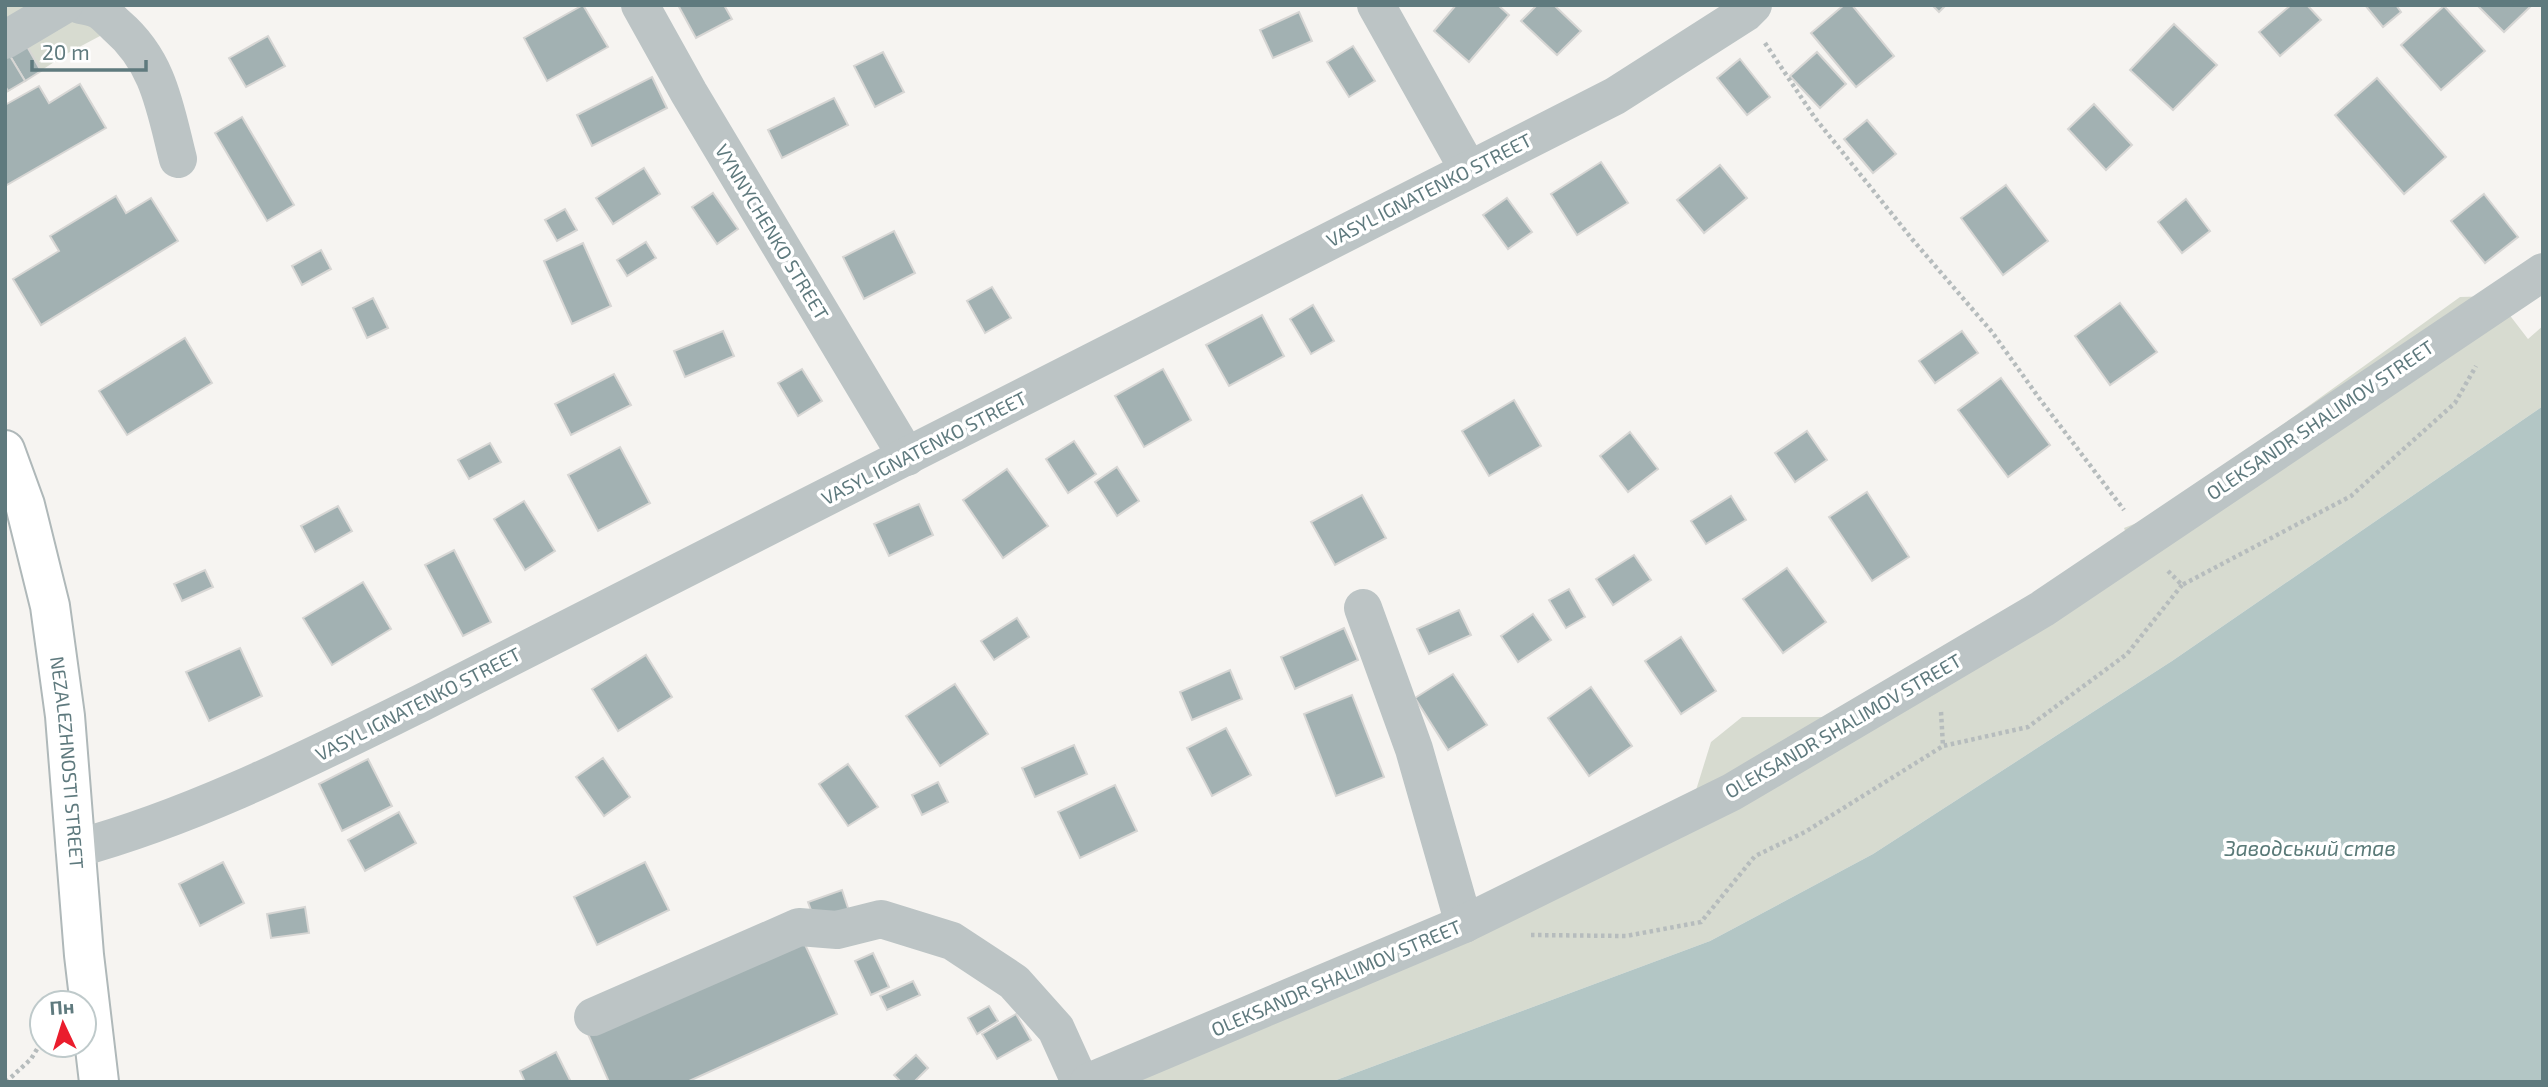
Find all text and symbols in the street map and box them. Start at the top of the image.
scale bar [32,28,145,72]
text: 20 m [42,39,90,64]
street label: VASYL IGNATENKO STREET [1322,128,1535,251]
street label: VYNNYCHENKO STREET [711,140,834,324]
street label: OLEKSANDR SHALIMOV STREET [2202,335,2438,504]
street label: VASYL IGNATENKO STREET [817,386,1030,509]
street label: VASYL IGNATENKO STREET [311,642,524,765]
street label: OLEKSANDR SHALIMOV STREET [1720,648,1965,803]
street label: NEZALEZHNOSTI STREET [46,655,89,869]
water label: Заводський став [2223,835,2396,860]
street label: OLEKSANDR SHALIMOV STREET [1207,914,1464,1041]
north arrow [28,989,98,1059]
text: Пн [49,994,75,1019]

